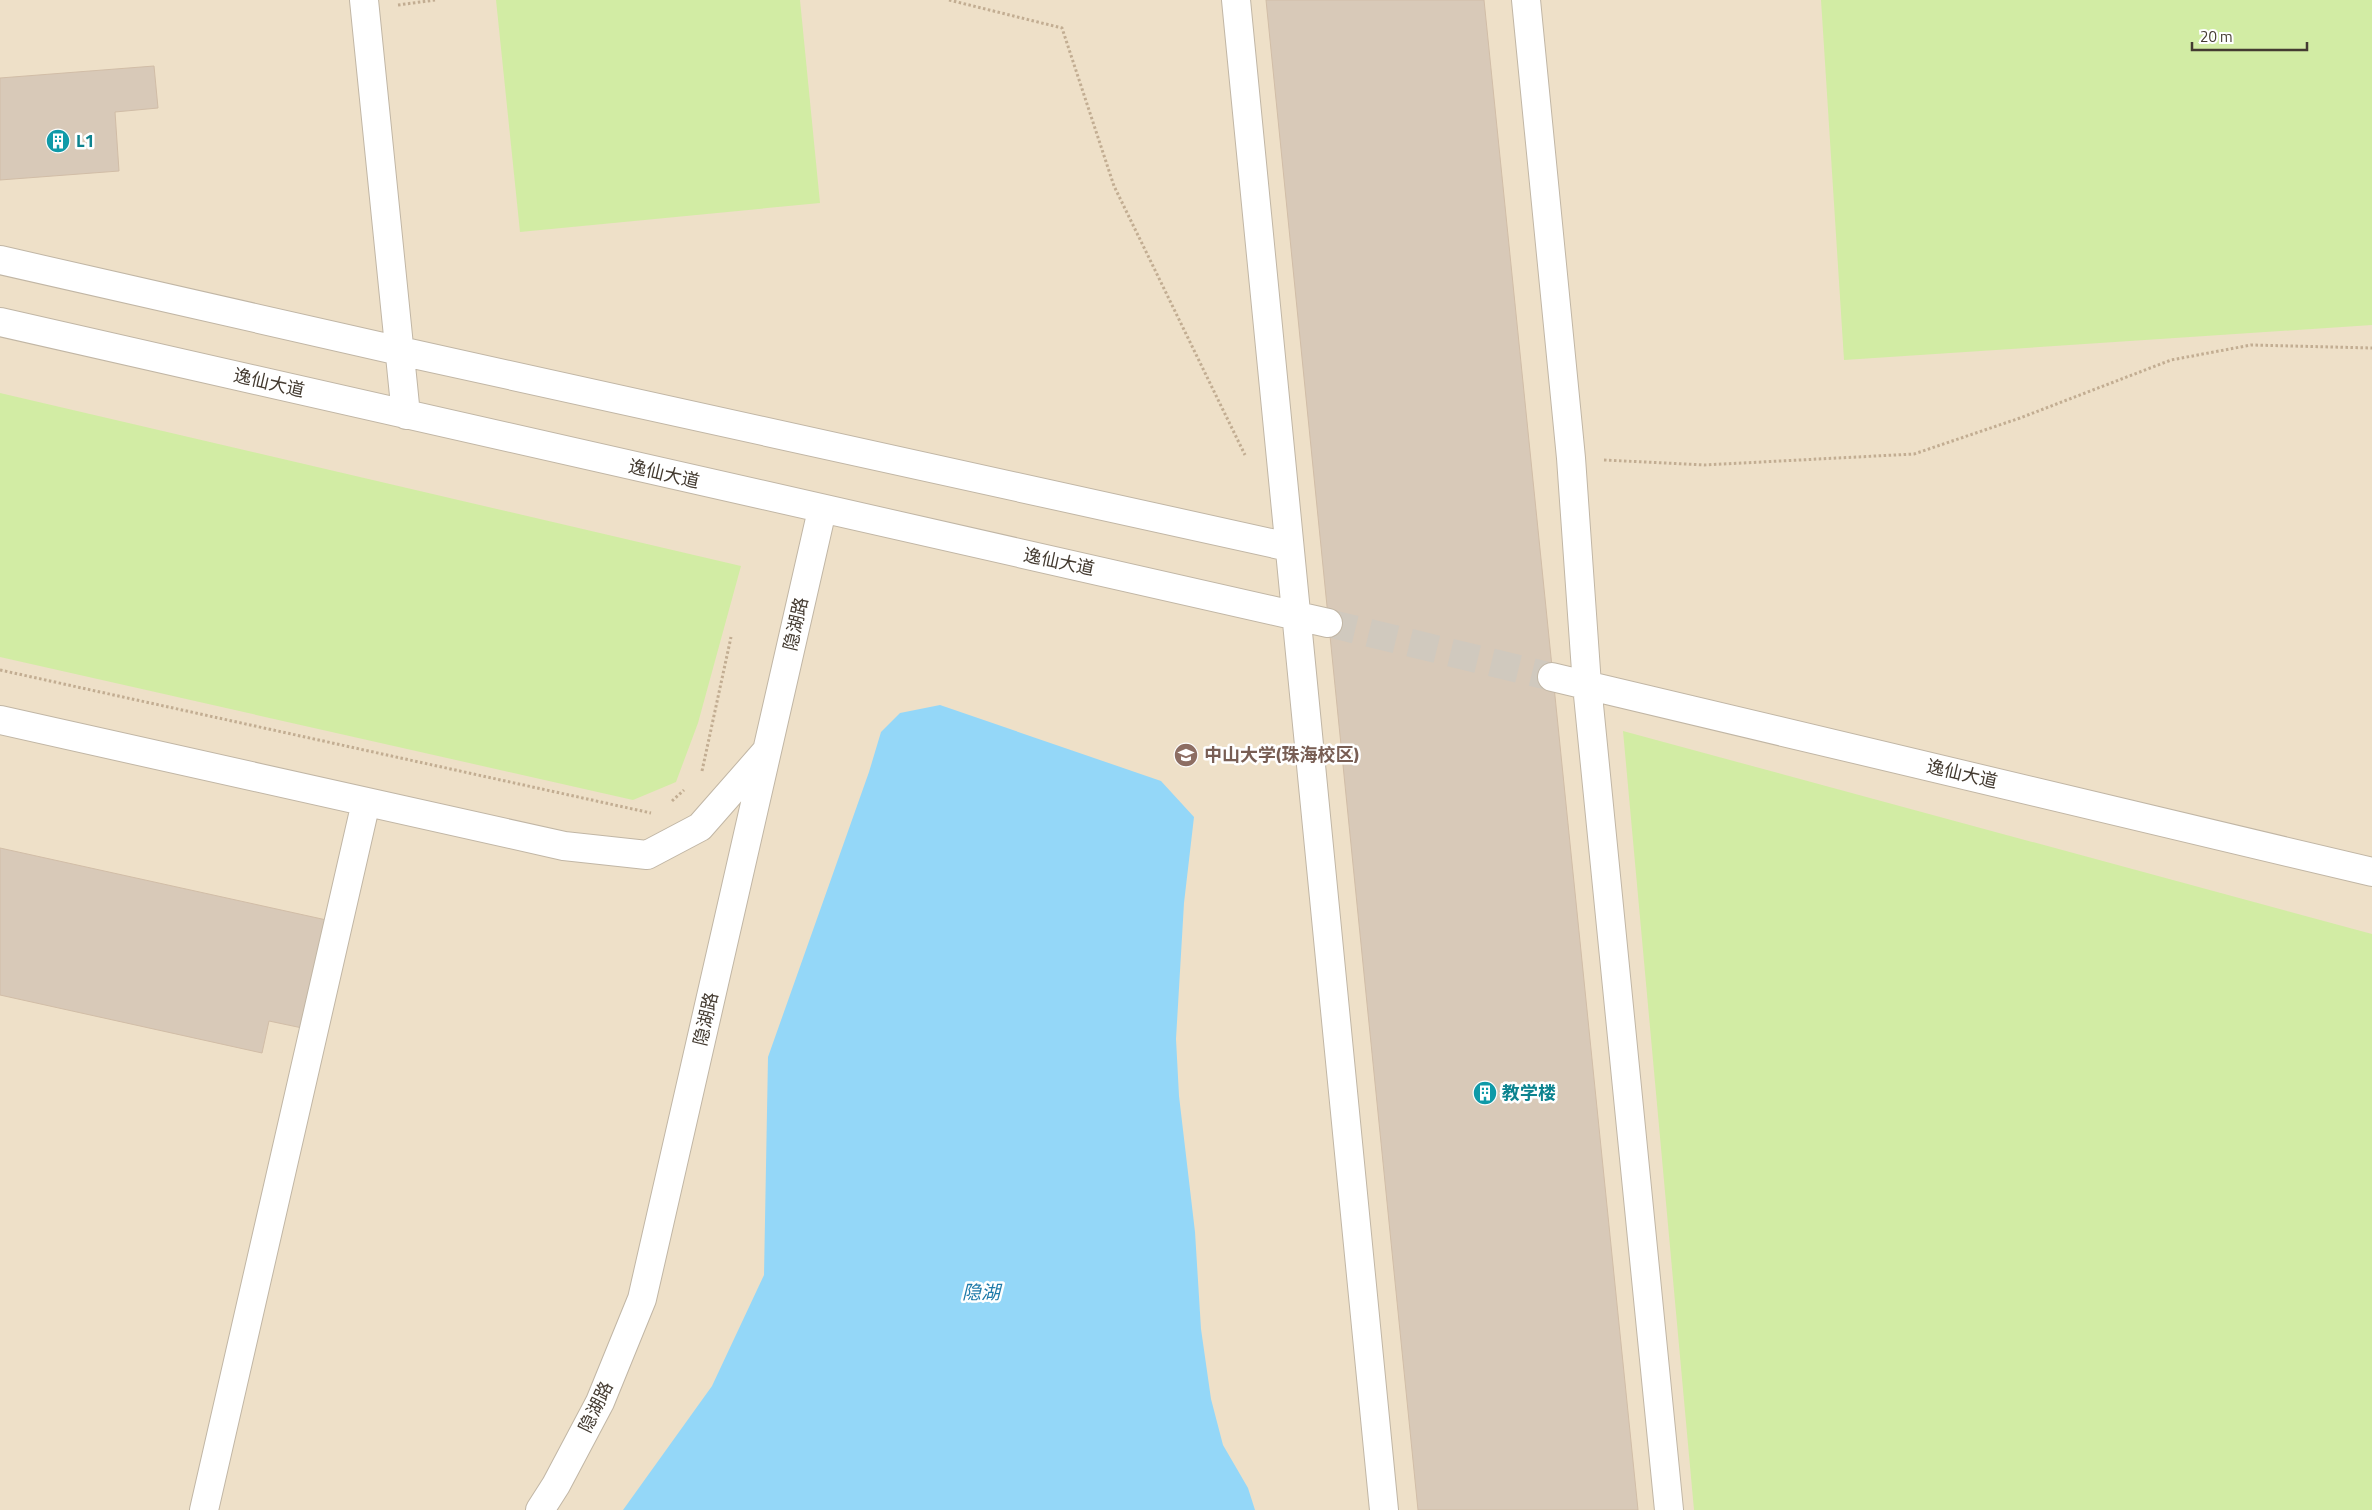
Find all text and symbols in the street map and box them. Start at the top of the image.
scale bar [2192,20,2307,52]
text: 20 m [2200,25,2233,48]
place label: L1 [76,127,95,154]
building icon: L1 [45,128,71,154]
street label: 逸仙大道 [231,361,307,404]
street label: 逸仙大道 [626,452,702,495]
street label: 逸仙大道 [1021,541,1097,582]
street label: 隐湖路 [776,595,815,653]
place label: 中山大学(珠海校区) [1204,741,1359,768]
school or university icon: 中山大学(珠海校区) [1173,742,1199,768]
street label: 逸仙大道 [1924,752,2000,795]
street label: 隐湖路 [686,990,725,1048]
place label: 教学楼 [1502,1079,1556,1106]
building icon: 教学楼 [1472,1080,1498,1106]
water label: 隐湖 [962,1277,1003,1306]
street label: 隐湖路 [572,1377,620,1437]

